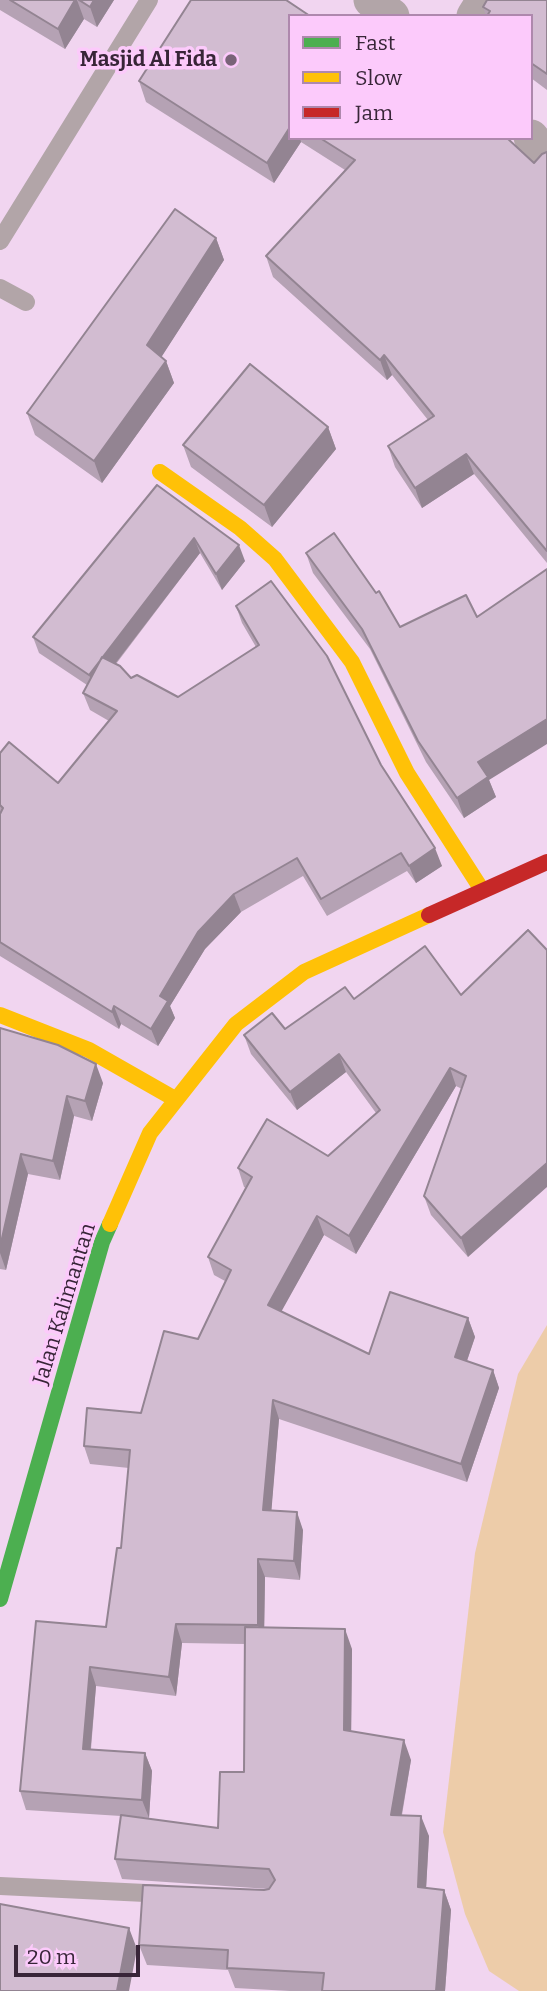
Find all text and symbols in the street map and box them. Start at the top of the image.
legend [288,14,533,140]
text: Fast [355,30,395,56]
place label: Masjid Al Fida [80,47,217,73]
marker: Masjid Al Fida [223,52,239,68]
text: Slow [355,65,402,91]
text: Jam [355,100,393,126]
street label: Jalan Kalimantan [28,1220,102,1388]
scale bar [18,1932,144,1976]
text: 20 m [27,1944,76,1970]

